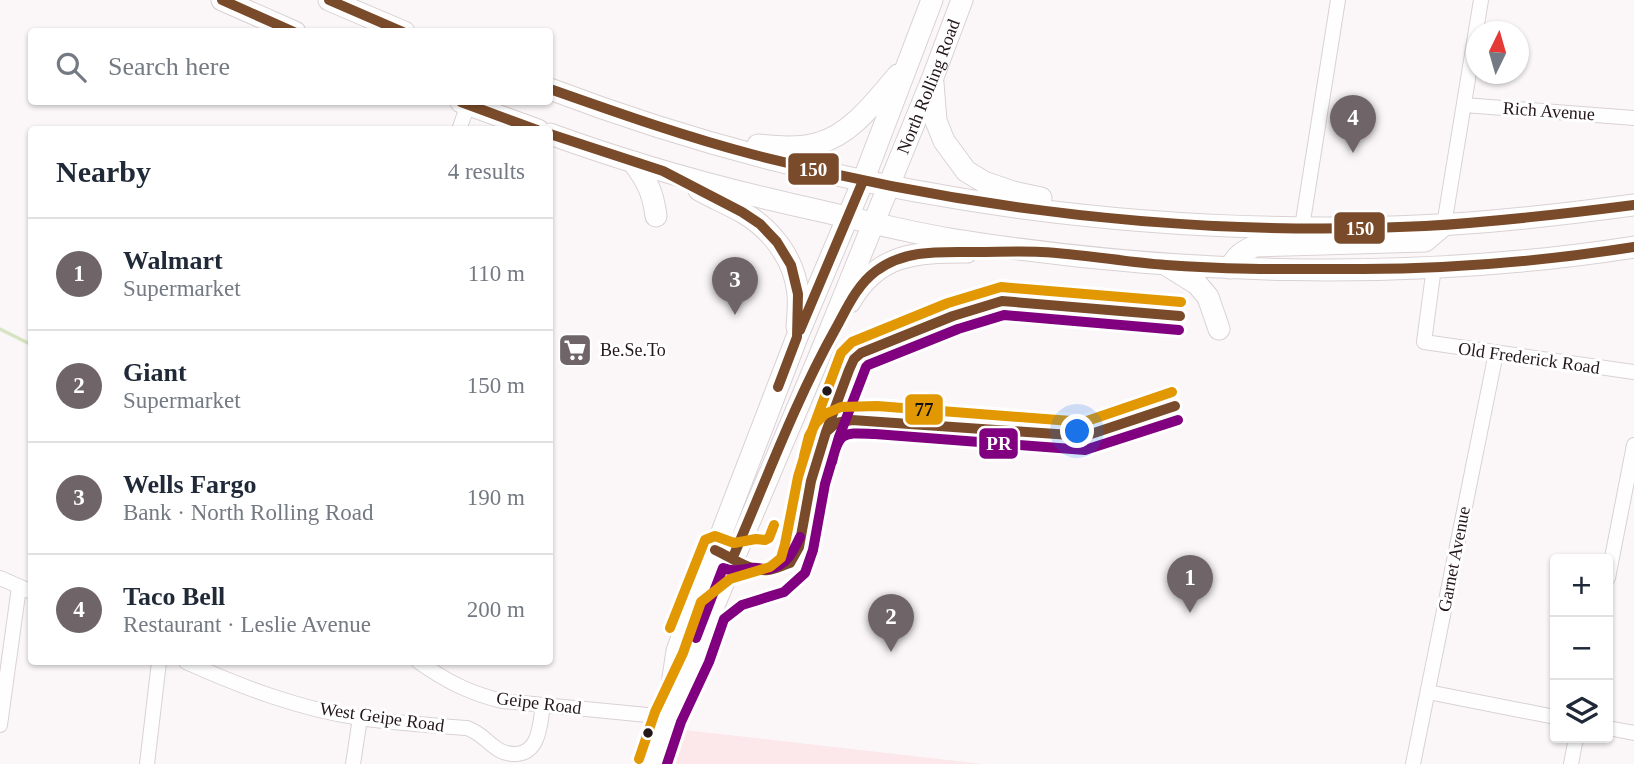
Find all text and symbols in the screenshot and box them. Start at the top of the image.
street label: North Rolling Road [893,16,964,157]
north arrow [1466,21,1529,84]
search box [28,28,553,105]
icon: search [52,48,90,86]
text: Search here [108,52,230,81]
pin: 4 [1330,95,1376,153]
street label: Rich Avenue [1502,98,1596,124]
line badge: 150 [787,152,840,186]
text: Nearby [56,155,151,188]
text: 4 results [448,159,525,184]
text: 150 [799,159,827,180]
line badge: 150 [1333,211,1386,245]
text: 150 [1346,218,1374,239]
text: Walmart [123,246,223,275]
pin: 3 [712,257,758,315]
text: 1 [73,261,85,286]
text: 110 m [468,261,525,286]
text: Supermarket [123,276,241,301]
supermarket icon: Be.Se.To [556,331,594,369]
street label: Old Frederick Road [1457,338,1601,378]
place label: Be.Se.To [600,340,666,360]
text: Giant [123,358,187,387]
text: 2 [73,373,85,398]
text: 150 m [467,373,525,398]
unlabelled marker [820,384,834,398]
text: Supermarket [123,388,241,413]
line badge: 77 [904,393,944,426]
text: 77 [915,399,934,420]
your location [1060,414,1094,448]
line badge: PR [978,427,1019,460]
text: PR [986,433,1012,454]
text: Wells Fargo [123,470,257,499]
text: 3 [73,485,85,510]
text: 190 m [467,485,525,510]
text: Bank · North Rolling Road [123,500,373,525]
street label: Garnet Avenue [1434,505,1474,613]
map controls [1550,554,1613,743]
button: + [1550,554,1613,617]
pin: 1 [1167,555,1213,613]
text: Taco Bell [123,582,225,611]
pin: 2 [868,594,914,652]
text: 4 [73,597,85,622]
text: 200 m [467,597,525,622]
text: Restaurant · Leslie Avenue [123,612,371,637]
button: − [1550,617,1613,680]
button: layers [1550,680,1613,743]
street label: Geipe Road [495,688,583,718]
street label: West Geipe Road [318,698,446,736]
unlabelled marker [641,726,655,740]

